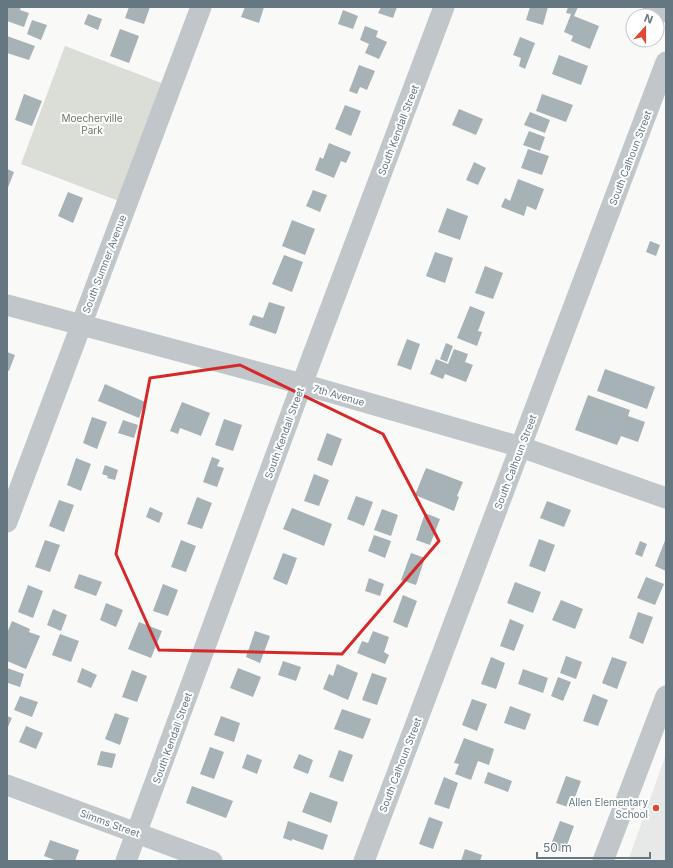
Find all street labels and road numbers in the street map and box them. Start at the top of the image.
street label: South Kendall Street [375,82,421,177]
street label: South Calhoun Street [606,108,654,207]
street label: South Sumner Avenue [80,213,128,315]
street label: 7th Avenue [312,382,366,408]
street label: South Kendall Street [262,385,306,480]
street label: South Calhoun Street [491,412,539,511]
street label: South Kendall Street [150,690,194,785]
street label: South Calhoun Street [376,715,424,814]
street label: Simms Street [79,807,142,840]

